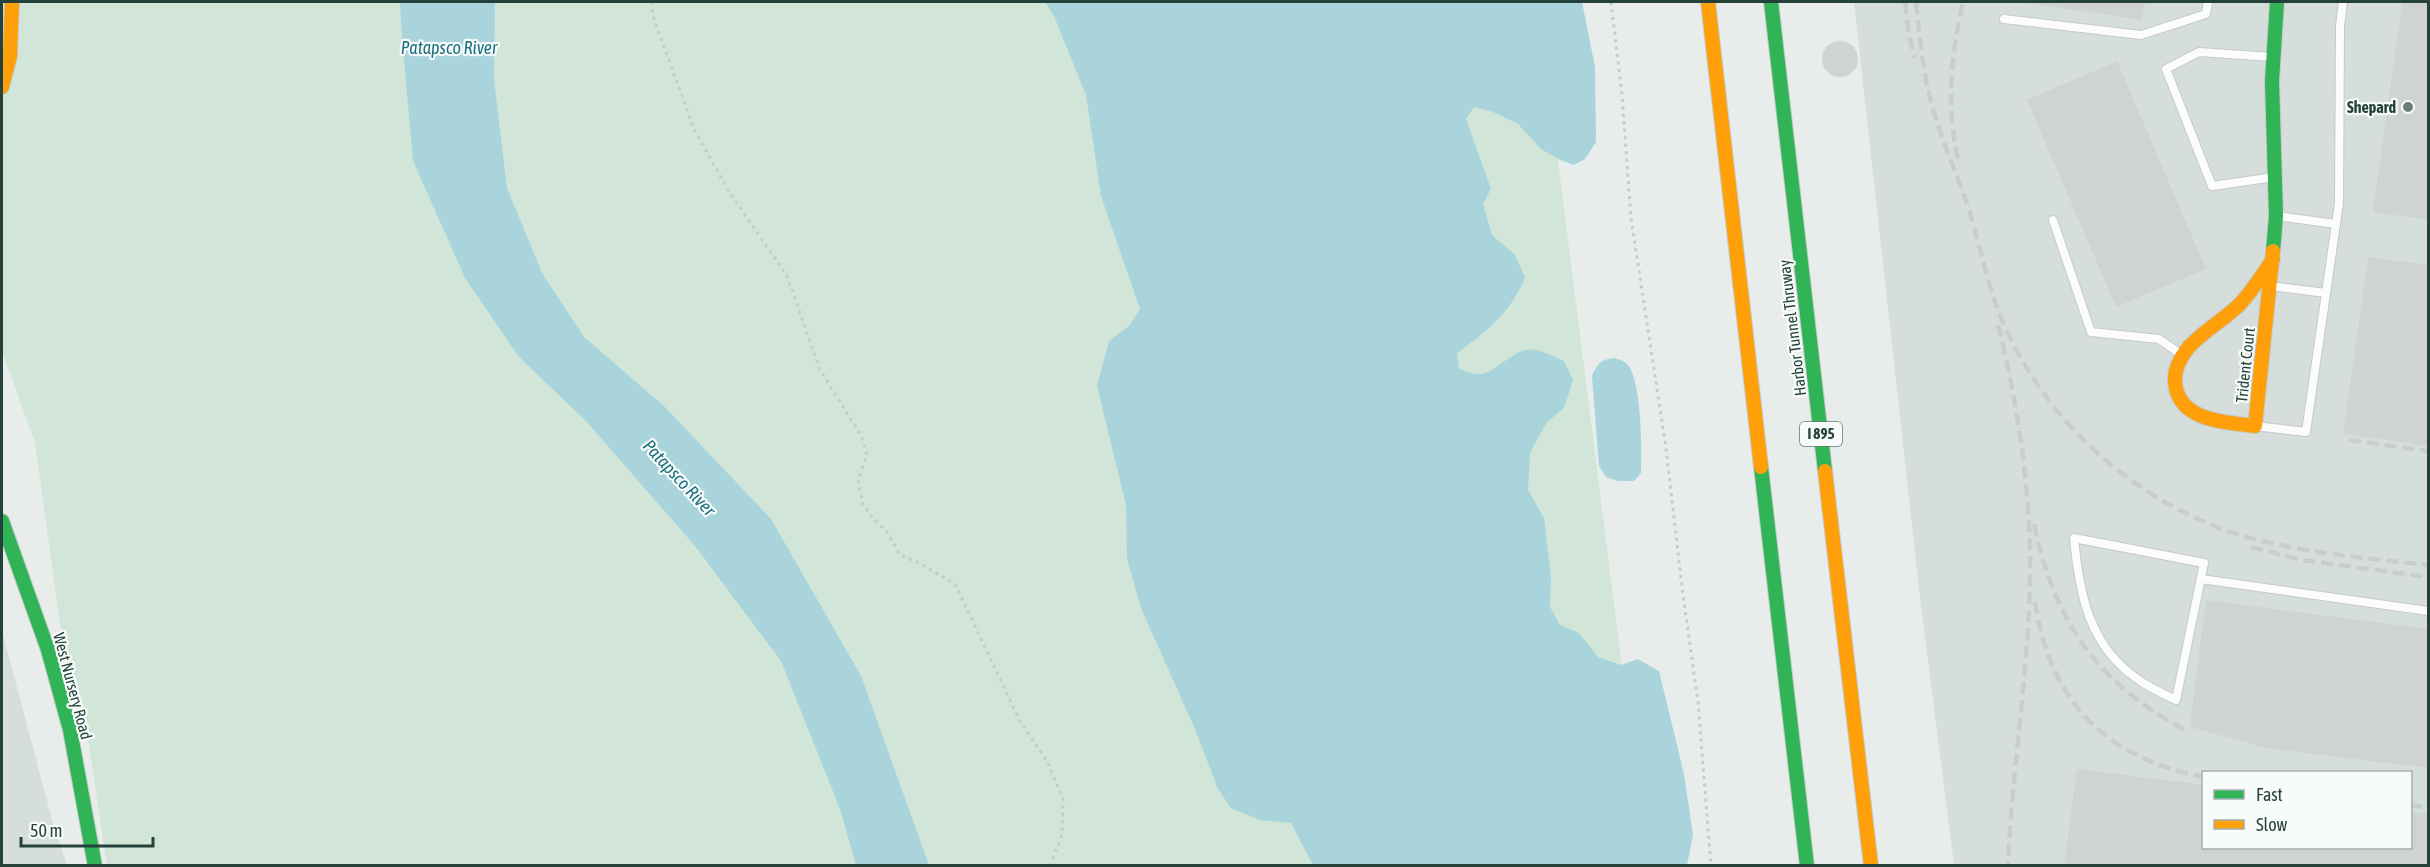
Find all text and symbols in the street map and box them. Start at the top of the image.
water label: Patapsco River [401,37,498,58]
place label: Shepard [2347,98,2396,116]
marker: Shepard [2401,100,2415,114]
street label: Harbor Tunnel Thruway [1775,258,1810,397]
street label: Trident Court [2232,326,2258,403]
road number: I 895 [1800,422,1842,446]
water label: Patapsco River [639,435,720,521]
street label: West Nursery Road [49,631,96,742]
legend [2202,771,2412,849]
text: Fast [2256,784,2283,805]
scale bar [21,810,153,848]
text: Slow [2256,814,2287,835]
text: 50 m [30,820,62,841]

